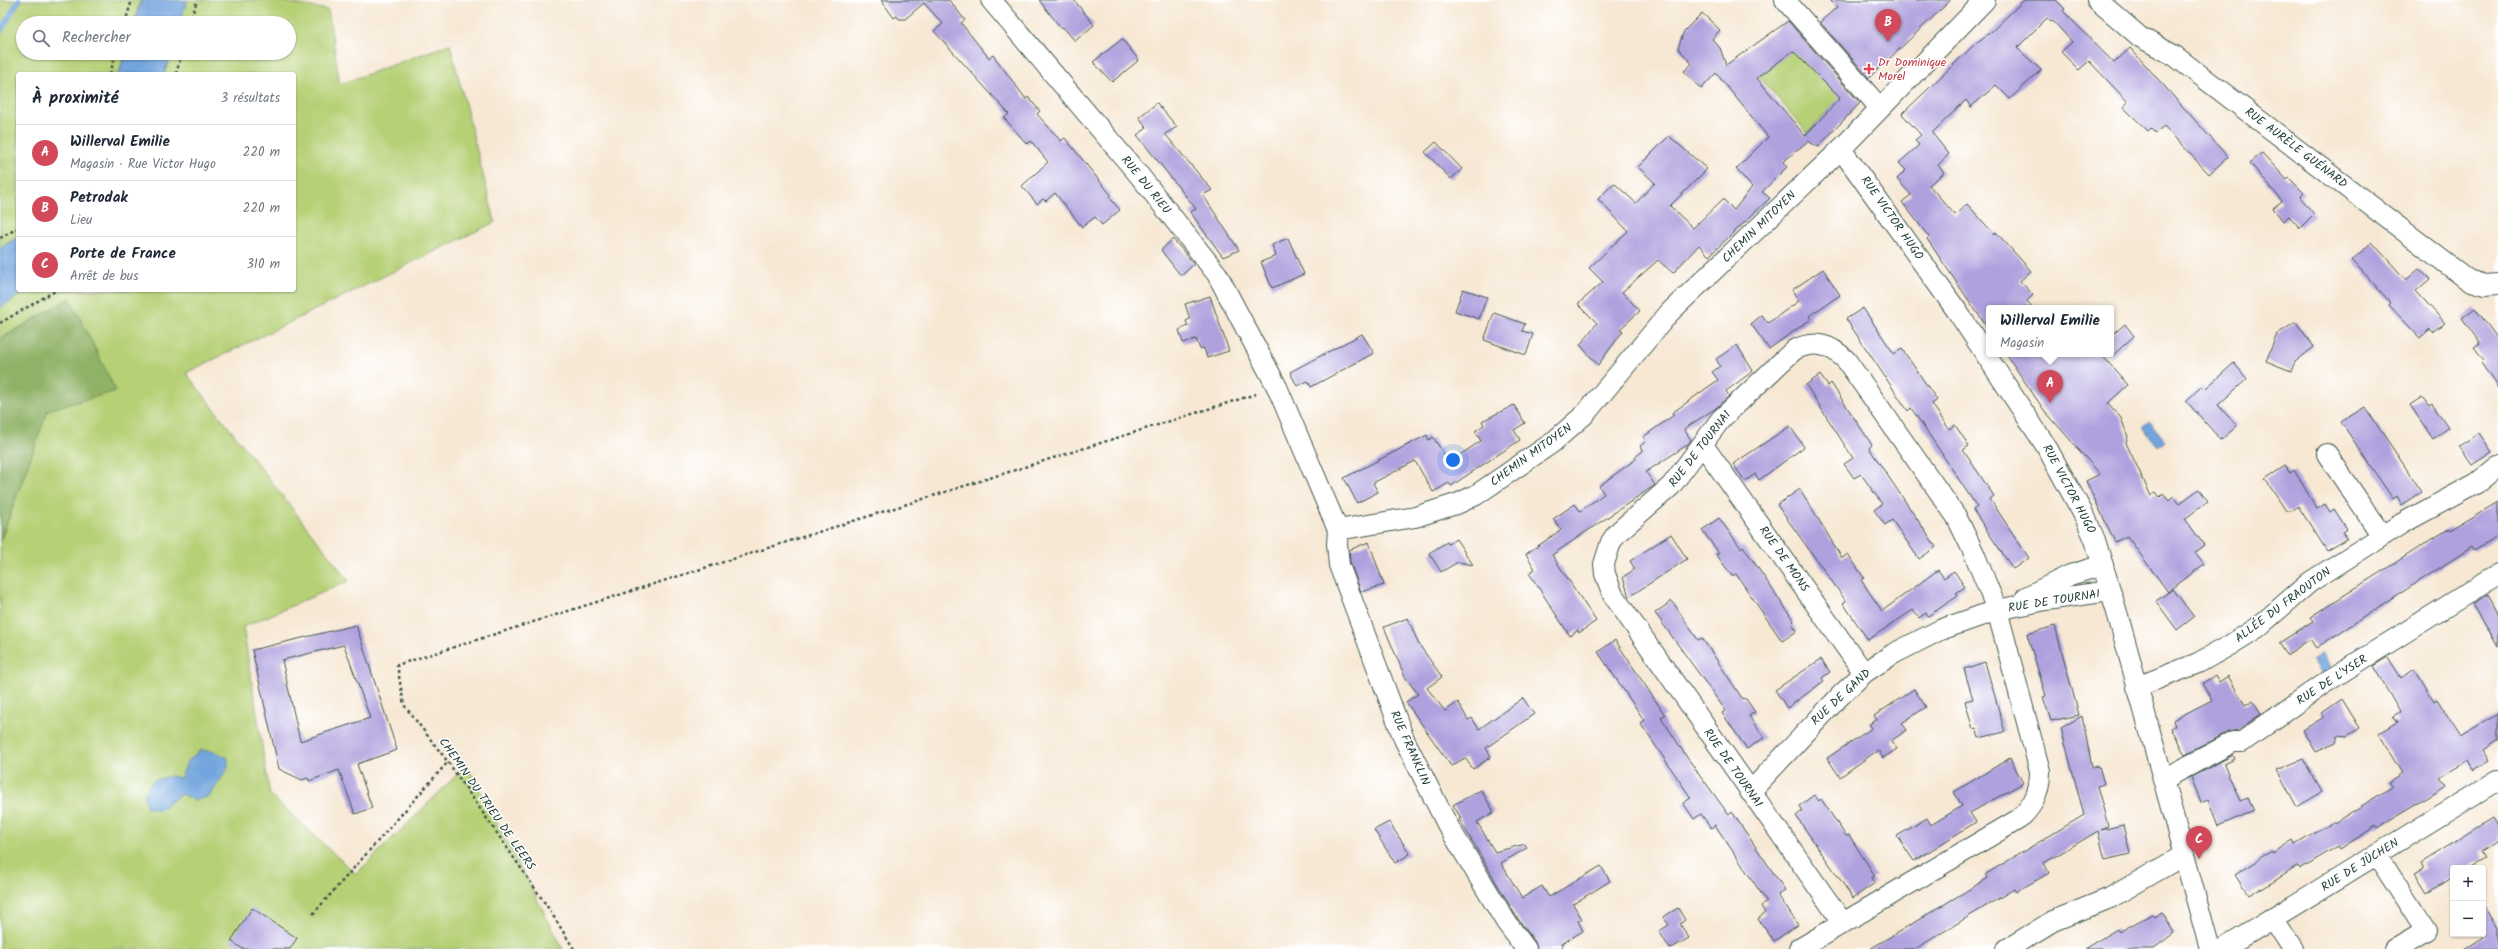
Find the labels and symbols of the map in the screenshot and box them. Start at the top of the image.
pin: B [1875,9,1901,42]
place label: Dr Dominique Morel [1878,53,1947,86]
marker: Dr Dominique Morel [1863,63,1875,75]
street label: RUE AURÈLE GUÉNARD [2241,103,2352,193]
street label: RUE DU RIEU [1116,152,1176,218]
street label: RUE VICTOR HUGO [1856,172,1928,264]
street label: CHEMIN MITOYEN [1717,186,1801,268]
pin: A [2037,370,2063,403]
street label: RUE DE TOURNAI [1664,406,1736,491]
street label: CHEMIN MITOYEN [1486,419,1576,491]
street label: RUE VICTOR HUGO [2037,441,2101,538]
your location [1443,450,1463,470]
street label: RUE DE MONS [1754,522,1814,596]
street label: ALLÉE DU FRAOUTON [2231,563,2335,647]
street label: RUE DE TOURNAI [2007,584,2102,618]
street label: RUE DE L'YSER [2293,650,2371,710]
street label: RUE DE GAND [1807,664,1875,730]
street label: RUE FRANKLIN [1385,707,1435,789]
street label: RUE DE TOURNAI [1699,725,1768,812]
street label: CHEMIN DU TRIEU DE LEERS [434,734,540,875]
pin: C [2186,826,2212,859]
street label: RUE DE JÜCHEN [2317,833,2403,897]

